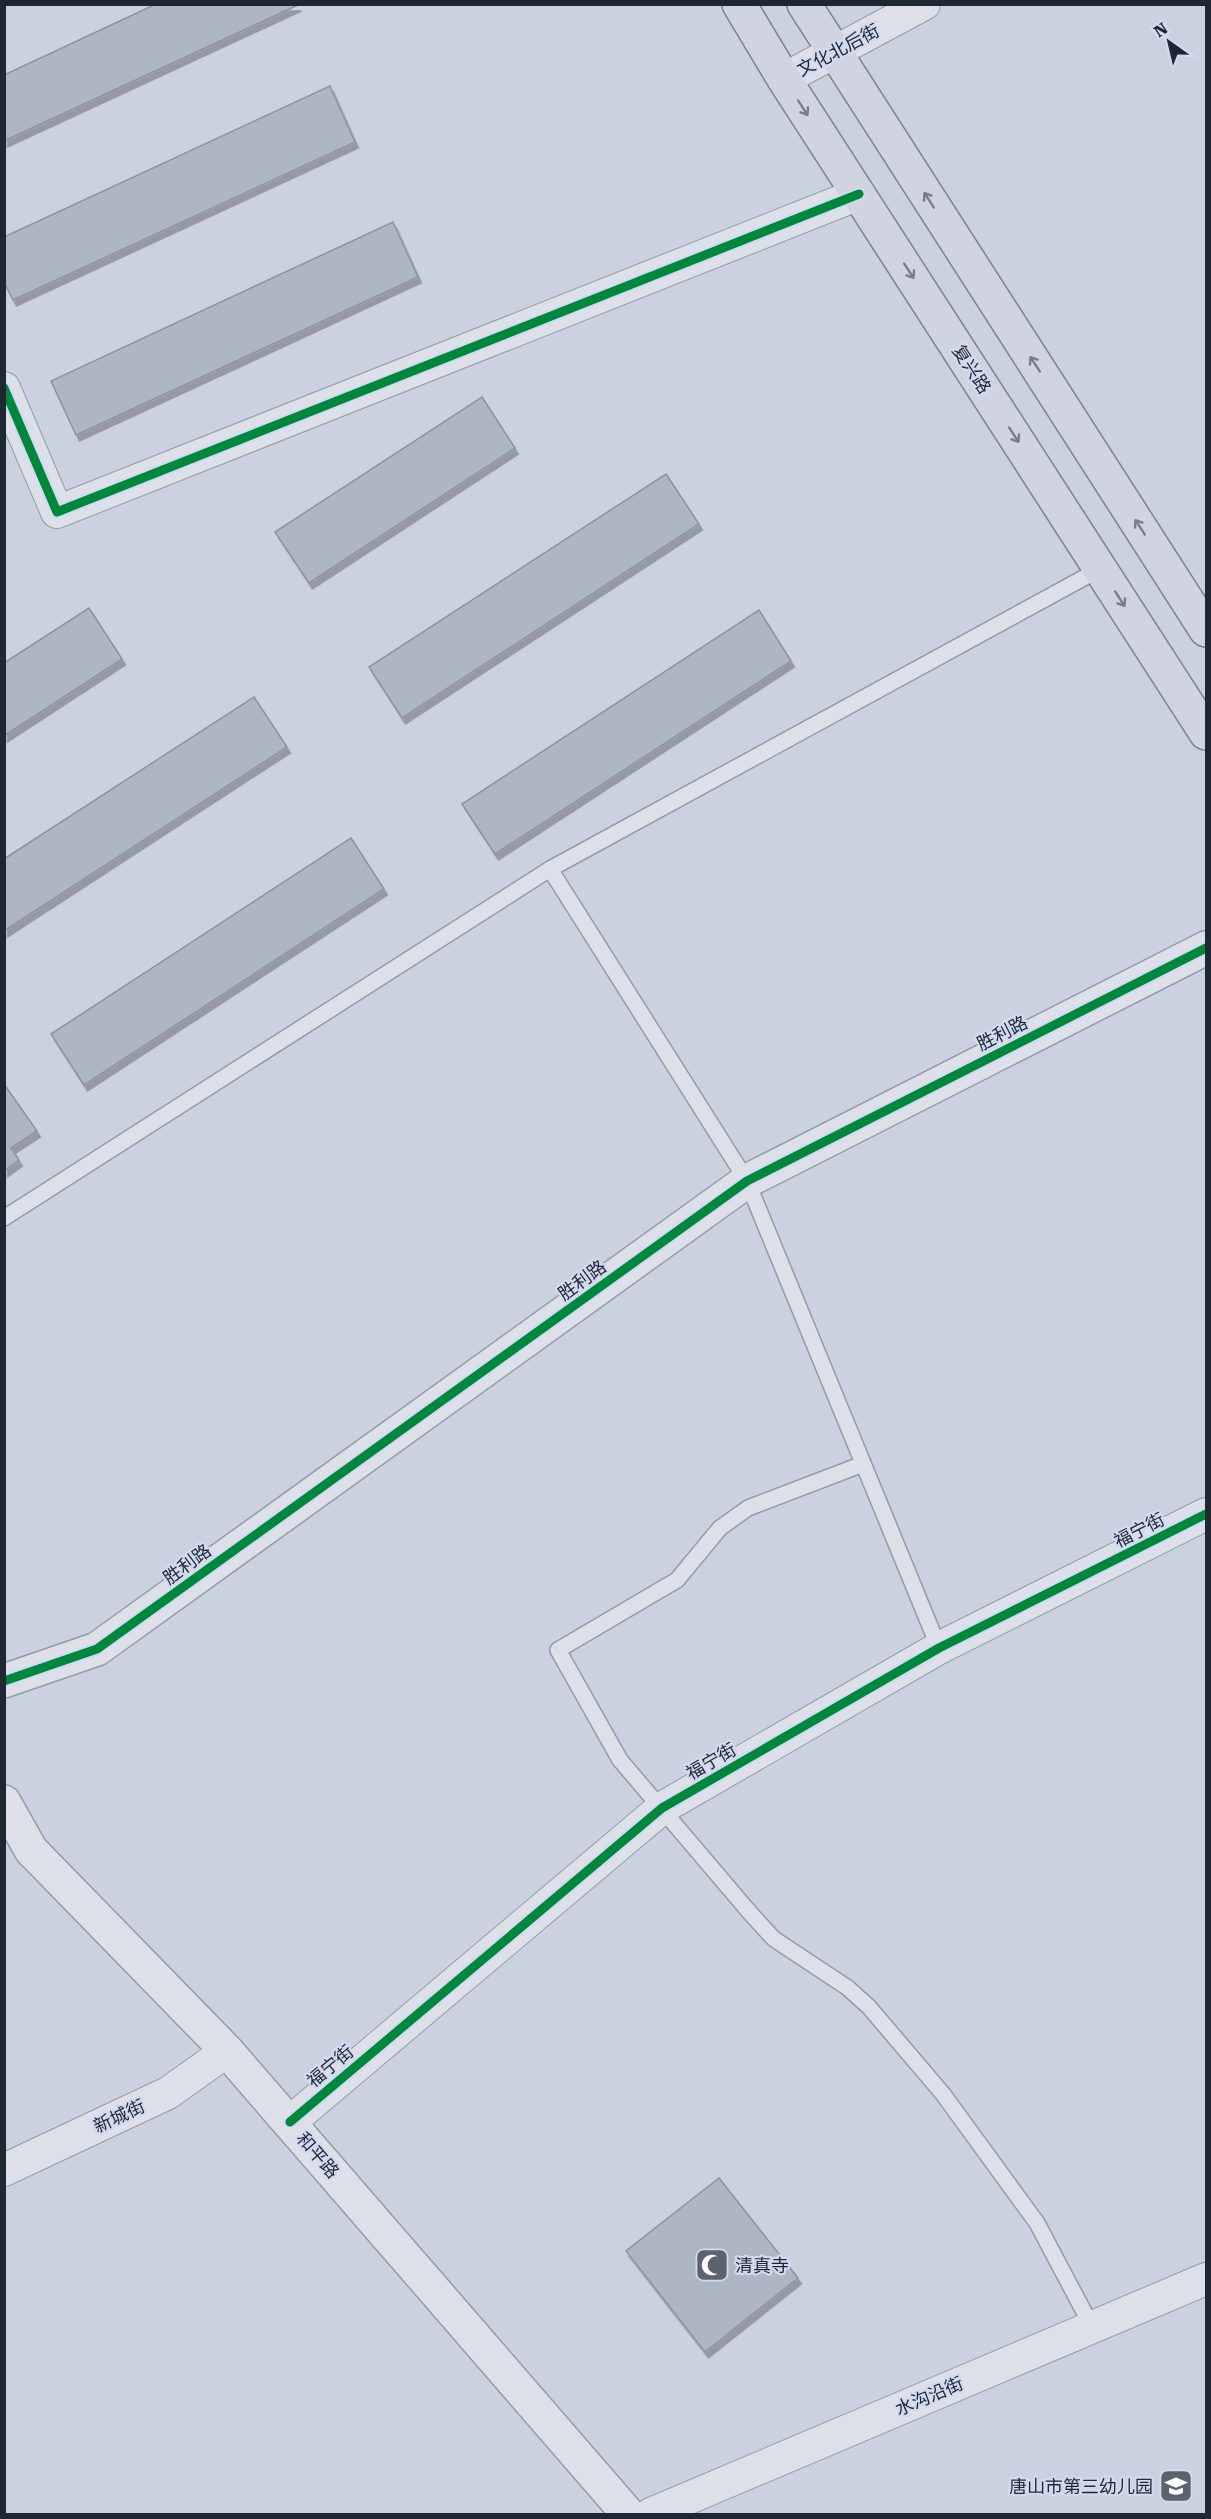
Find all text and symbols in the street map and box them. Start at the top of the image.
north arrow [1139,12,1199,72]
text: N [1150,19,1171,41]
street label: 文化北后街 [793,20,883,80]
one-way arrow [797,99,809,115]
one-way arrow [922,192,934,209]
one-way arrow [902,263,915,280]
street label: 复兴路 [948,341,996,397]
one-way arrow [1028,356,1040,373]
one-way arrow [1009,426,1021,443]
one-way arrow [1134,519,1147,536]
one-way arrow [1114,590,1126,607]
street label: 胜利路 [973,1011,1031,1055]
street label: 胜利路 [554,1256,610,1304]
street label: 福宁街 [1110,1508,1168,1552]
street label: 胜利路 [159,1540,215,1588]
street label: 福宁街 [682,1738,740,1784]
street label: 福宁街 [303,2041,357,2091]
street label: 新城街 [90,2095,148,2137]
street label: 和平路 [292,2128,344,2182]
mosque icon: 清真寺 [694,2247,730,2283]
place label: 清真寺 [735,2255,789,2276]
street label: 水沟沿街 [892,2372,966,2420]
school or university icon: 唐山市第三幼儿园 [1158,2468,1194,2504]
place label: 唐山市第三幼儿园 [1009,2476,1153,2497]

